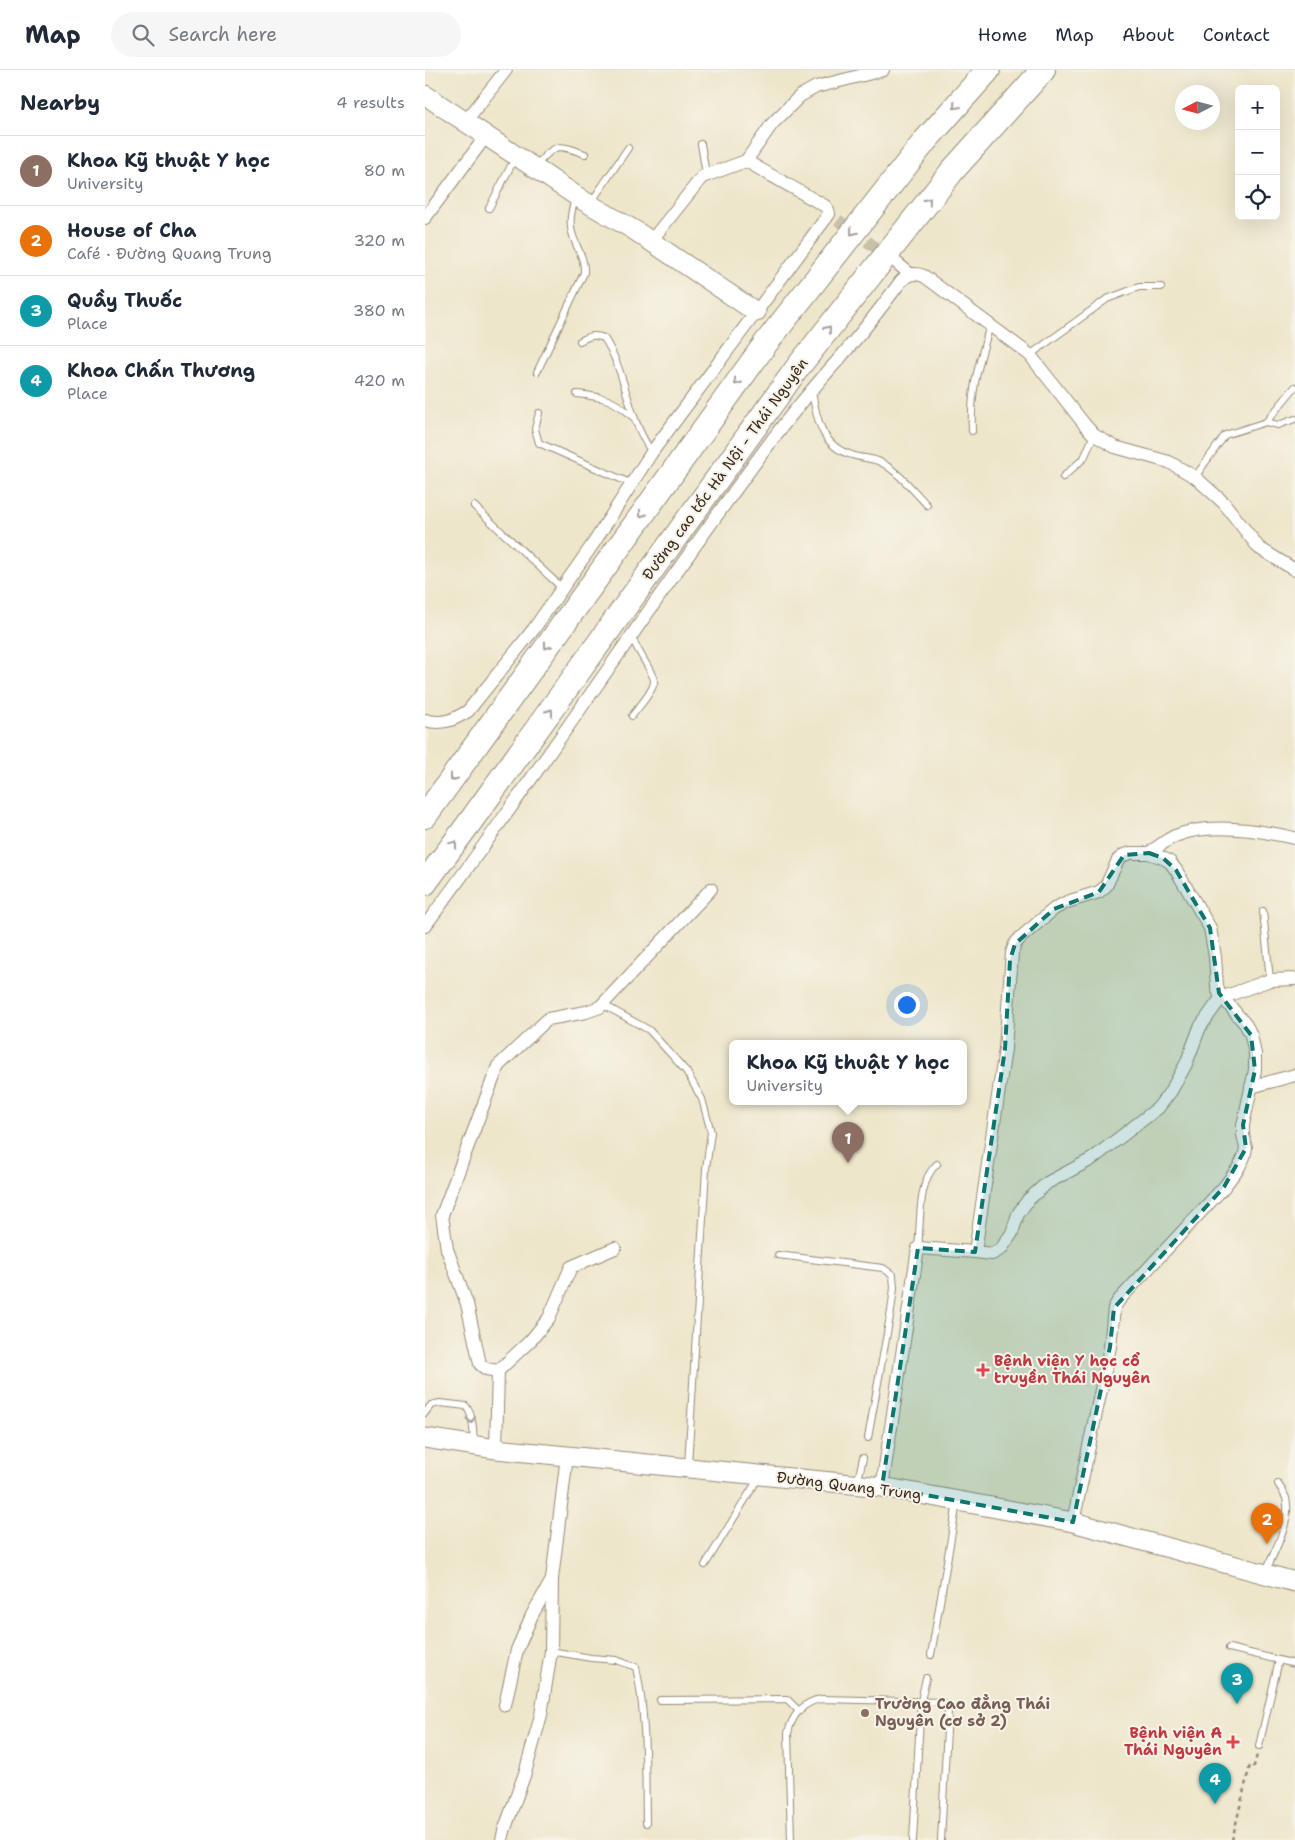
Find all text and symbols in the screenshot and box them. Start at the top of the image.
search box [111,12,461,57]
text: Map [25,19,81,51]
icon: search [129,21,157,49]
text: Search here [169,22,277,47]
text: Home [978,23,1027,47]
text: Map [1055,23,1094,47]
text: About [1122,23,1175,47]
text: Contact [1203,23,1270,47]
north arrow [1175,85,1220,130]
map controls [1235,85,1280,220]
button: + [1235,85,1280,130]
text: Nearby [20,89,100,117]
text: 4 results [336,92,405,113]
one-way arrow [953,101,962,110]
button: − [1235,130,1280,175]
text: Khoa Kỹ thuật Y học [67,148,270,173]
text: 1 [32,160,40,181]
text: 80 m [364,160,405,181]
text: University [67,173,143,194]
button: locate [1235,175,1280,220]
one-way arrow [923,198,931,207]
text: House of Cha [67,218,196,243]
one-way arrow [850,226,859,236]
text: 2 [30,230,42,251]
text: 320 m [354,230,405,251]
text: Café · Đường Quang Trung [67,243,272,264]
text: Quầy Thuốc [67,288,182,313]
text: 3 [30,300,42,321]
text: 380 m [353,300,405,321]
text: Place [67,313,108,334]
one-way arrow [822,326,830,335]
street label: Đường cao tốc Hà Nội - Thái Nguyên [638,354,812,584]
text: Khoa Chấn Thương [67,358,255,383]
text: 4 [30,370,42,391]
text: 420 m [354,370,405,391]
one-way arrow [734,376,743,386]
text: Place [67,383,108,404]
one-way arrow [639,508,648,518]
one-way arrow [545,640,553,649]
one-way arrow [544,708,553,718]
one-way arrow [450,772,458,781]
one-way arrow [449,841,457,850]
your location [894,992,920,1018]
popup [729,1040,967,1105]
text: Khoa Kỹ thuật Y học [746,1050,950,1075]
text: University [746,1075,823,1096]
pin: 1 [832,1122,864,1163]
place label: Bệnh viện Y học cổ truyền Thái Nguyên [994,1351,1150,1388]
marker: Bệnh viện Y học cổ truyền Thái Nguyên [976,1363,990,1377]
one-way arrow [466,1415,476,1424]
street label: Đường Quang Trung [775,1467,923,1505]
pin: 2 [1251,1503,1283,1544]
pin: 3 [1221,1663,1253,1704]
place label: Trường Cao đẳng Thái Nguyên (cơ sở 2) [875,1694,1050,1731]
marker: Trường Cao đẳng Thái Nguyên (cơ sở 2) [859,1707,871,1719]
place label: Bệnh viện A Thái Nguyên [1124,1723,1222,1760]
marker: Bệnh viện A Thái Nguyên [1226,1735,1240,1749]
pin: 4 [1199,1763,1231,1804]

